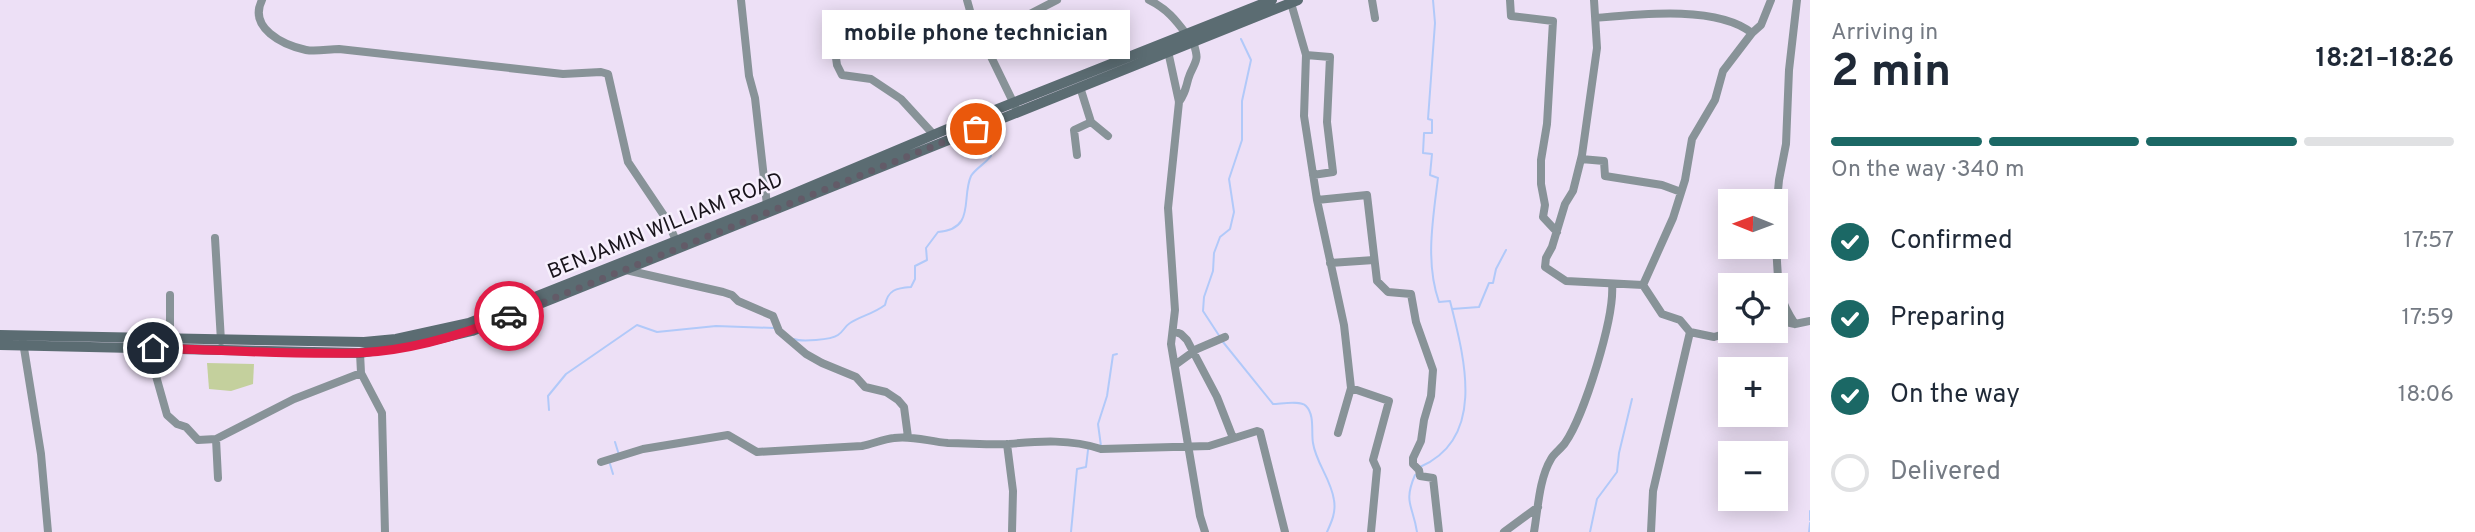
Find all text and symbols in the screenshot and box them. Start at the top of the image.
callout: mobile phone technician [822,10,1130,59]
text: Arriving in [1831,19,1938,48]
text: mobile phone technician [844,20,1108,49]
text: 18:21–18:26 [2315,43,2454,76]
text: 2 min [1831,44,1951,103]
pin [946,99,1006,159]
icon: bag [957,110,995,148]
text: On the way · 340 m [1831,156,2025,185]
street label: BENJAMIN WILLIAM ROAD [544,167,787,286]
north arrow [1718,189,1788,259]
map controls [1718,189,1788,511]
icon: check [1831,223,1869,261]
text: Confirmed [1890,225,2013,258]
text: 17:57 [2403,227,2454,256]
button: locate [1718,273,1788,343]
courier [474,281,544,351]
icon: car [490,297,528,335]
icon: check [1831,300,1869,338]
text: Preparing [1890,302,2005,335]
text: 17:59 [2401,304,2454,333]
pin [123,318,183,378]
icon: home [134,329,172,367]
button: + [1718,357,1788,427]
icon: check [1831,377,1869,415]
text: On the way [1890,379,2020,412]
text: 18:06 [2398,381,2454,410]
button: − [1718,441,1788,511]
text: Delivered [1890,456,2001,489]

